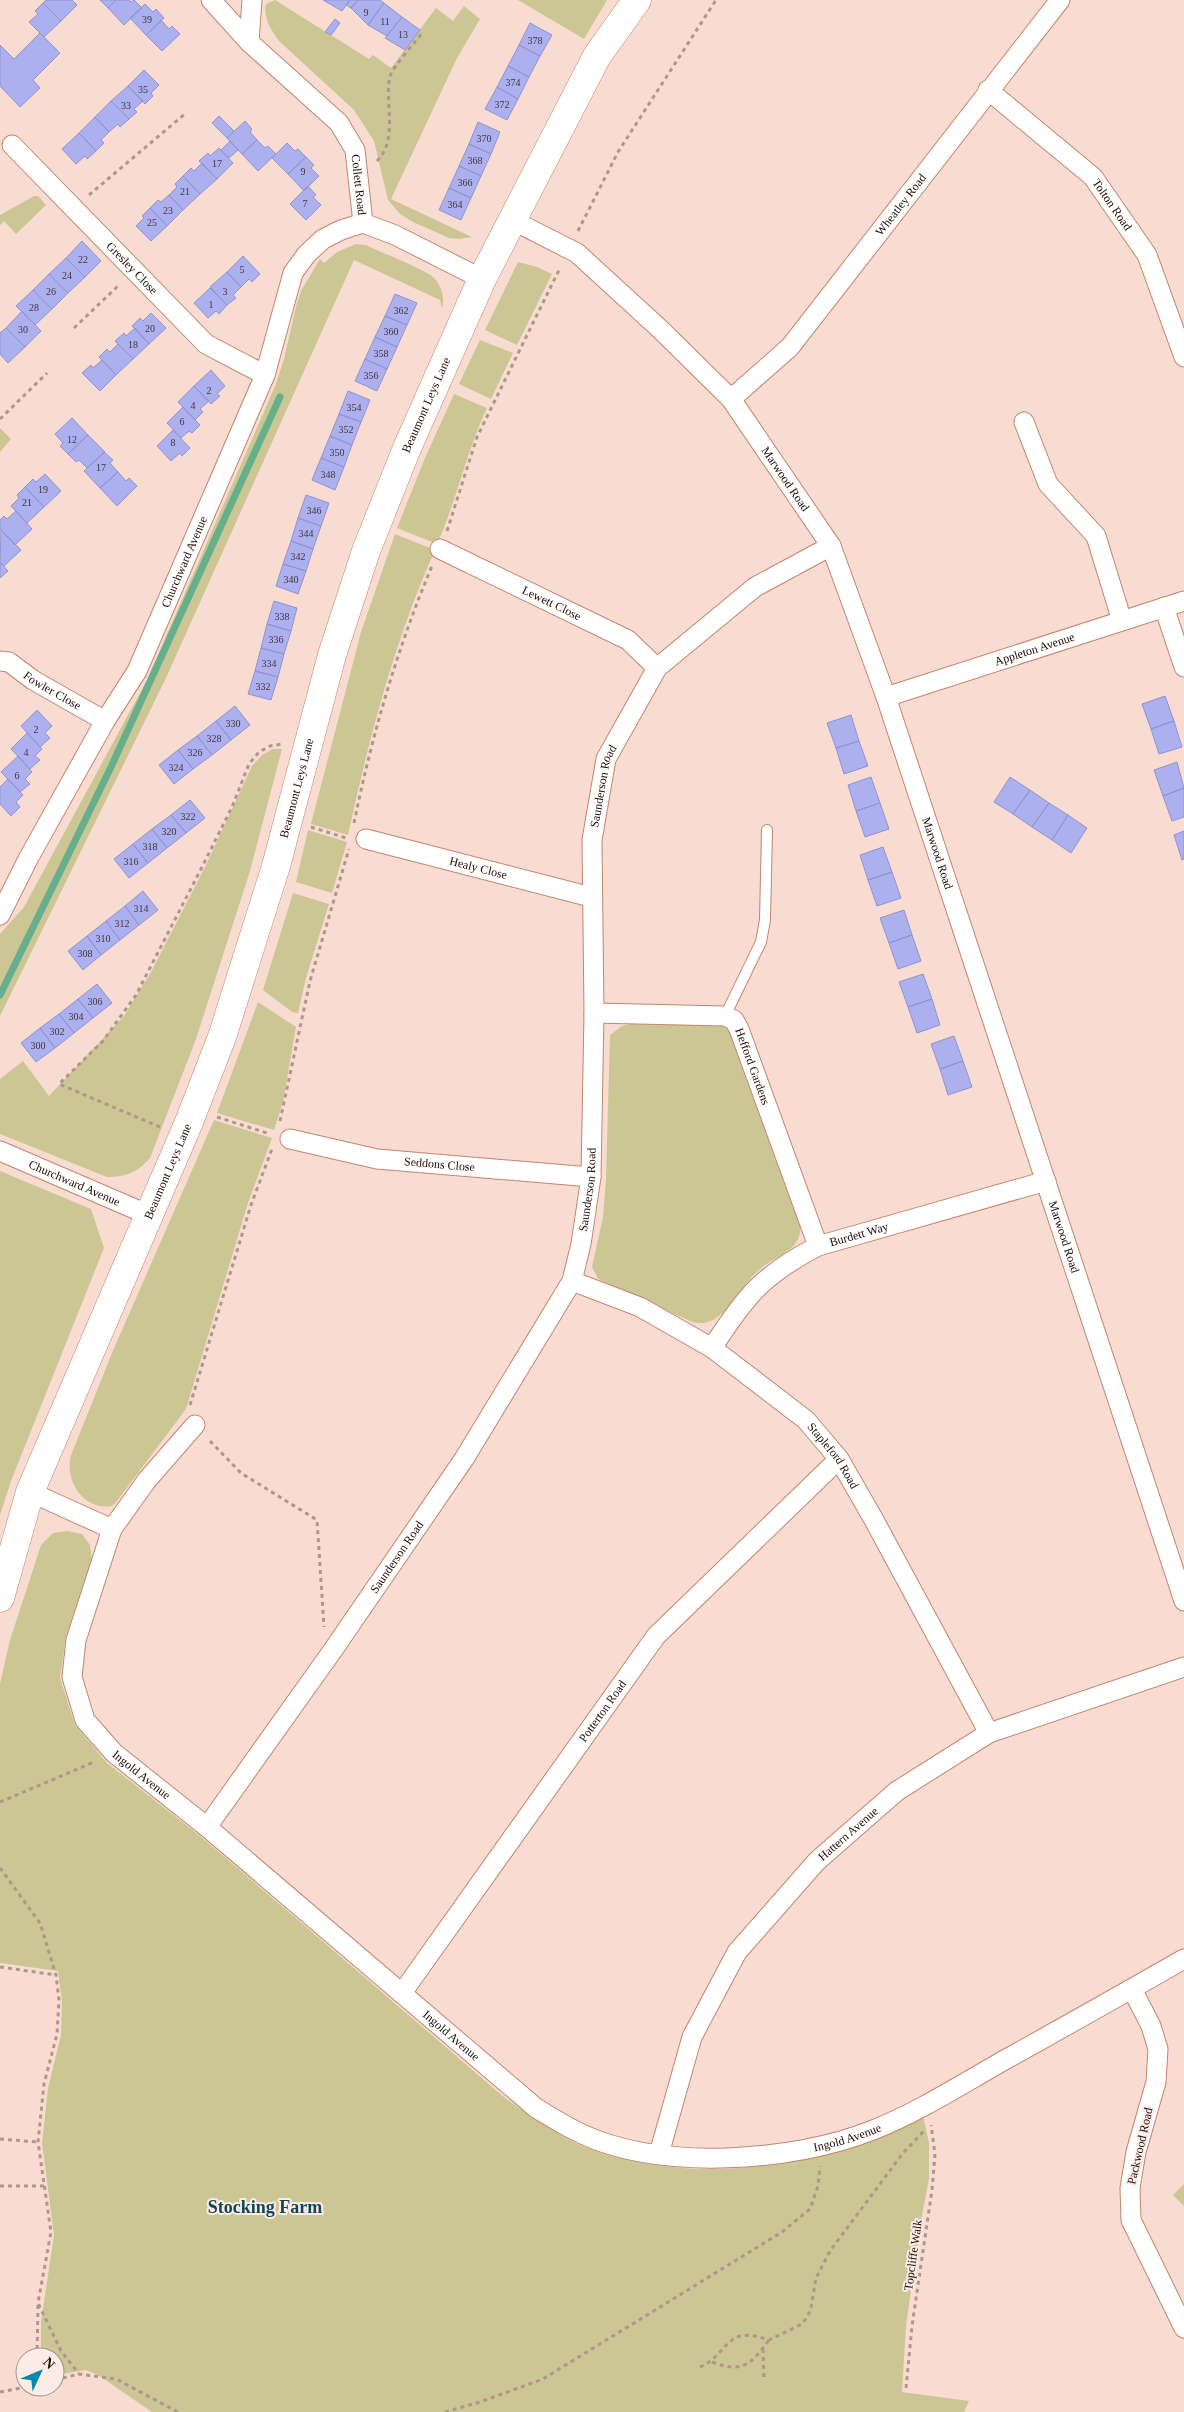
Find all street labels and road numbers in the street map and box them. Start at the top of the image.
street label: Collett Road [349,154,369,216]
street label: Wheatley Road [872,171,929,238]
street label: Tolton Road [1089,176,1135,233]
street label: Gresley Close [103,239,161,297]
street label: Beaumont Leys Lane [399,355,453,455]
street label: Marwood Road [759,444,812,514]
street label: Churchward Avenue [158,514,210,610]
street label: Lewett Close [520,583,583,623]
street label: Appleton Avenue [993,630,1076,669]
street label: Fowler Close [21,668,84,713]
street label: Beaumont Leys Lane [277,737,317,840]
street label: Saunderson Road [587,742,619,828]
street label: Marwood Road [919,815,956,891]
street label: Healy Close [448,854,509,882]
street label: Hefford Gardens [732,1026,773,1107]
street label: Beaumont Leys Lane [141,1122,194,1221]
street label: Saunderson Road [576,1148,599,1233]
street label: Seddons Close [404,1154,475,1174]
street label: Churchward Avenue [27,1157,122,1209]
street label: Marwood Road [1046,1199,1082,1275]
street label: Burdett Way [828,1219,890,1249]
street label: Stapleford Road [804,1420,862,1491]
street label: Saunderson Road [367,1518,426,1596]
street label: Potterton Road [576,1678,629,1745]
street label: Ingold Avenue [110,1747,173,1802]
street label: Hattern Avenue [815,1804,881,1864]
street label: Ingold Avenue [420,2007,482,2064]
street label: Packwood Road [1124,2106,1156,2186]
street label: Ingold Avenue [812,2120,883,2154]
street label: Topcliffe Walk [901,2219,925,2291]

